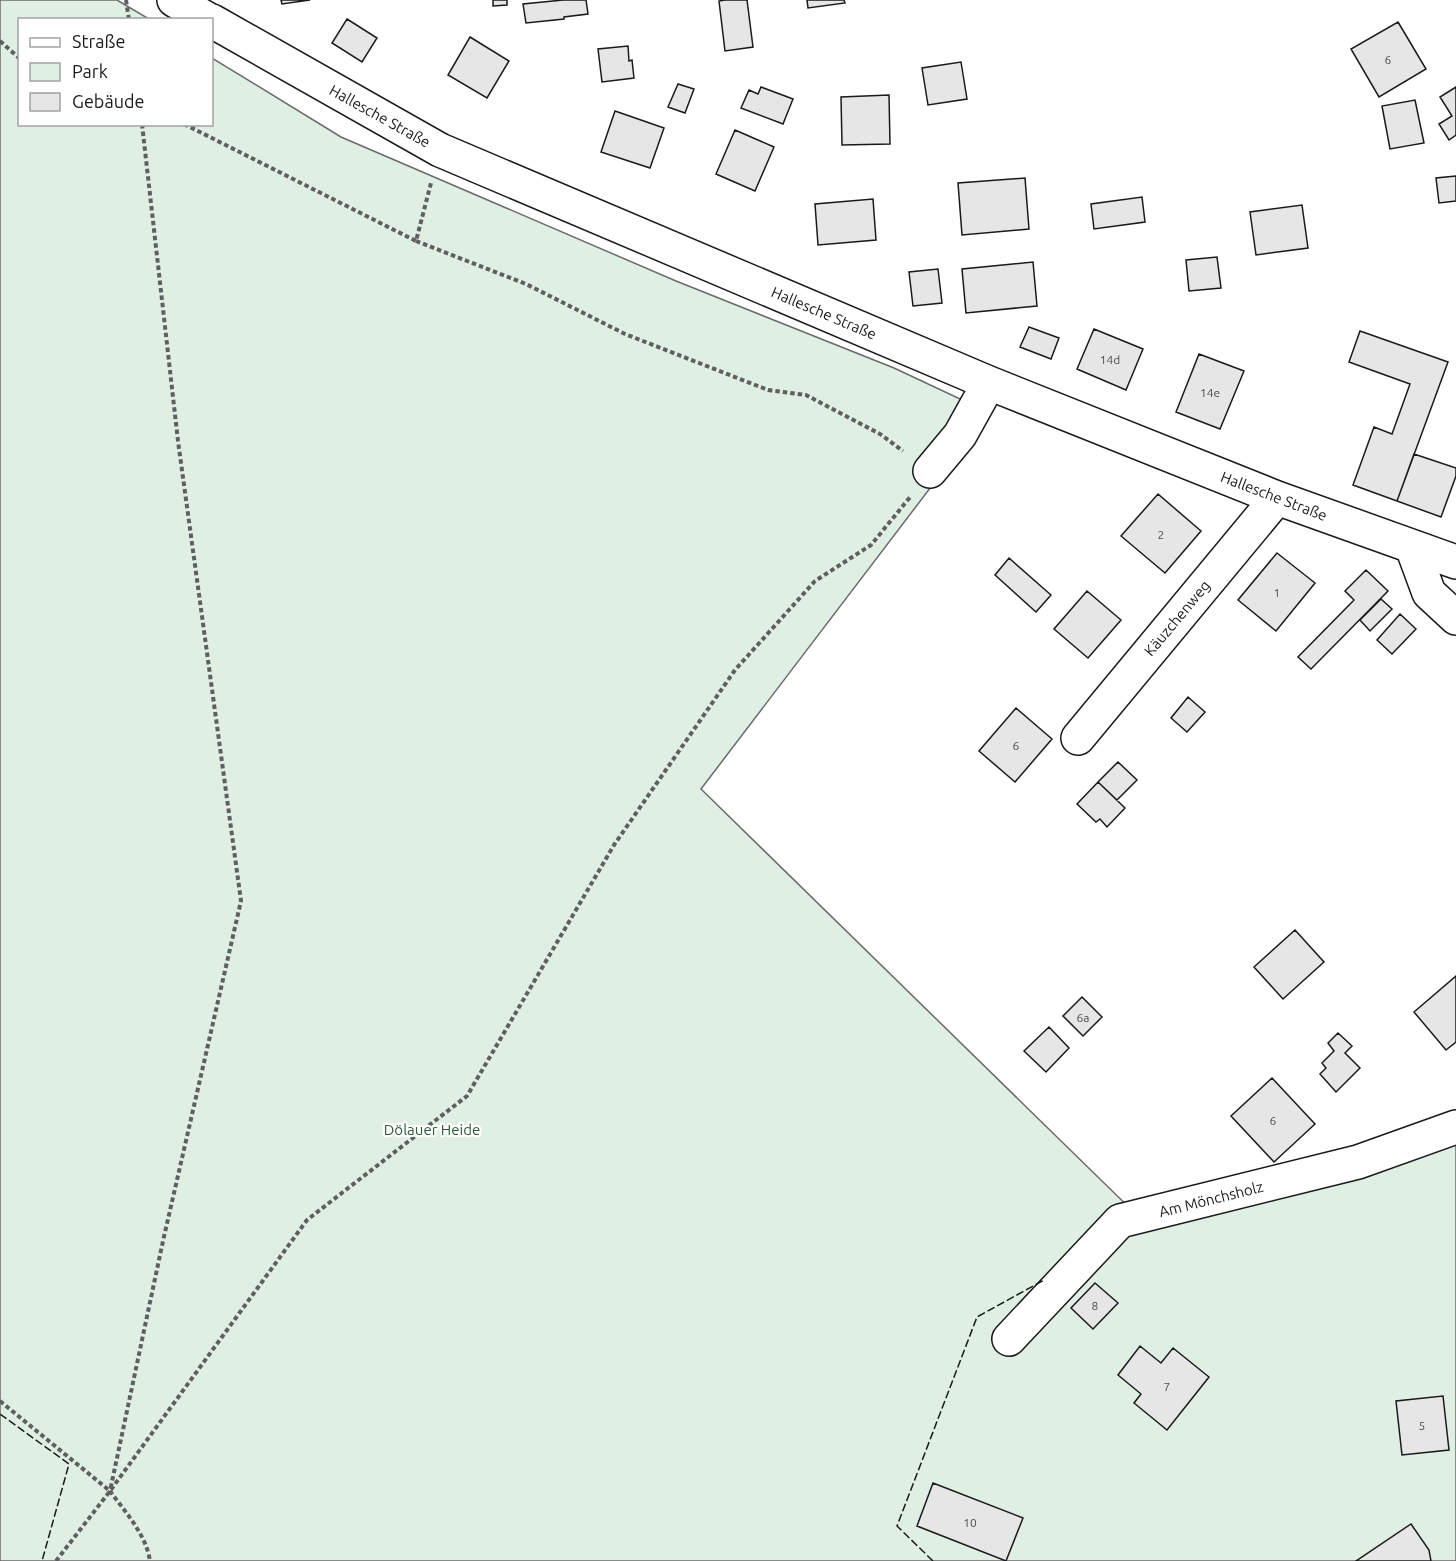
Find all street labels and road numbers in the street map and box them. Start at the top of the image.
street label: Hallesche Straße [327,81,433,151]
street label: Hallesche Straße [769,283,879,343]
street label: Hallesche Straße [1218,468,1330,524]
street label: Käuzchenweg [1141,577,1213,659]
street label: Am Mönchsholz [1157,1178,1265,1220]

